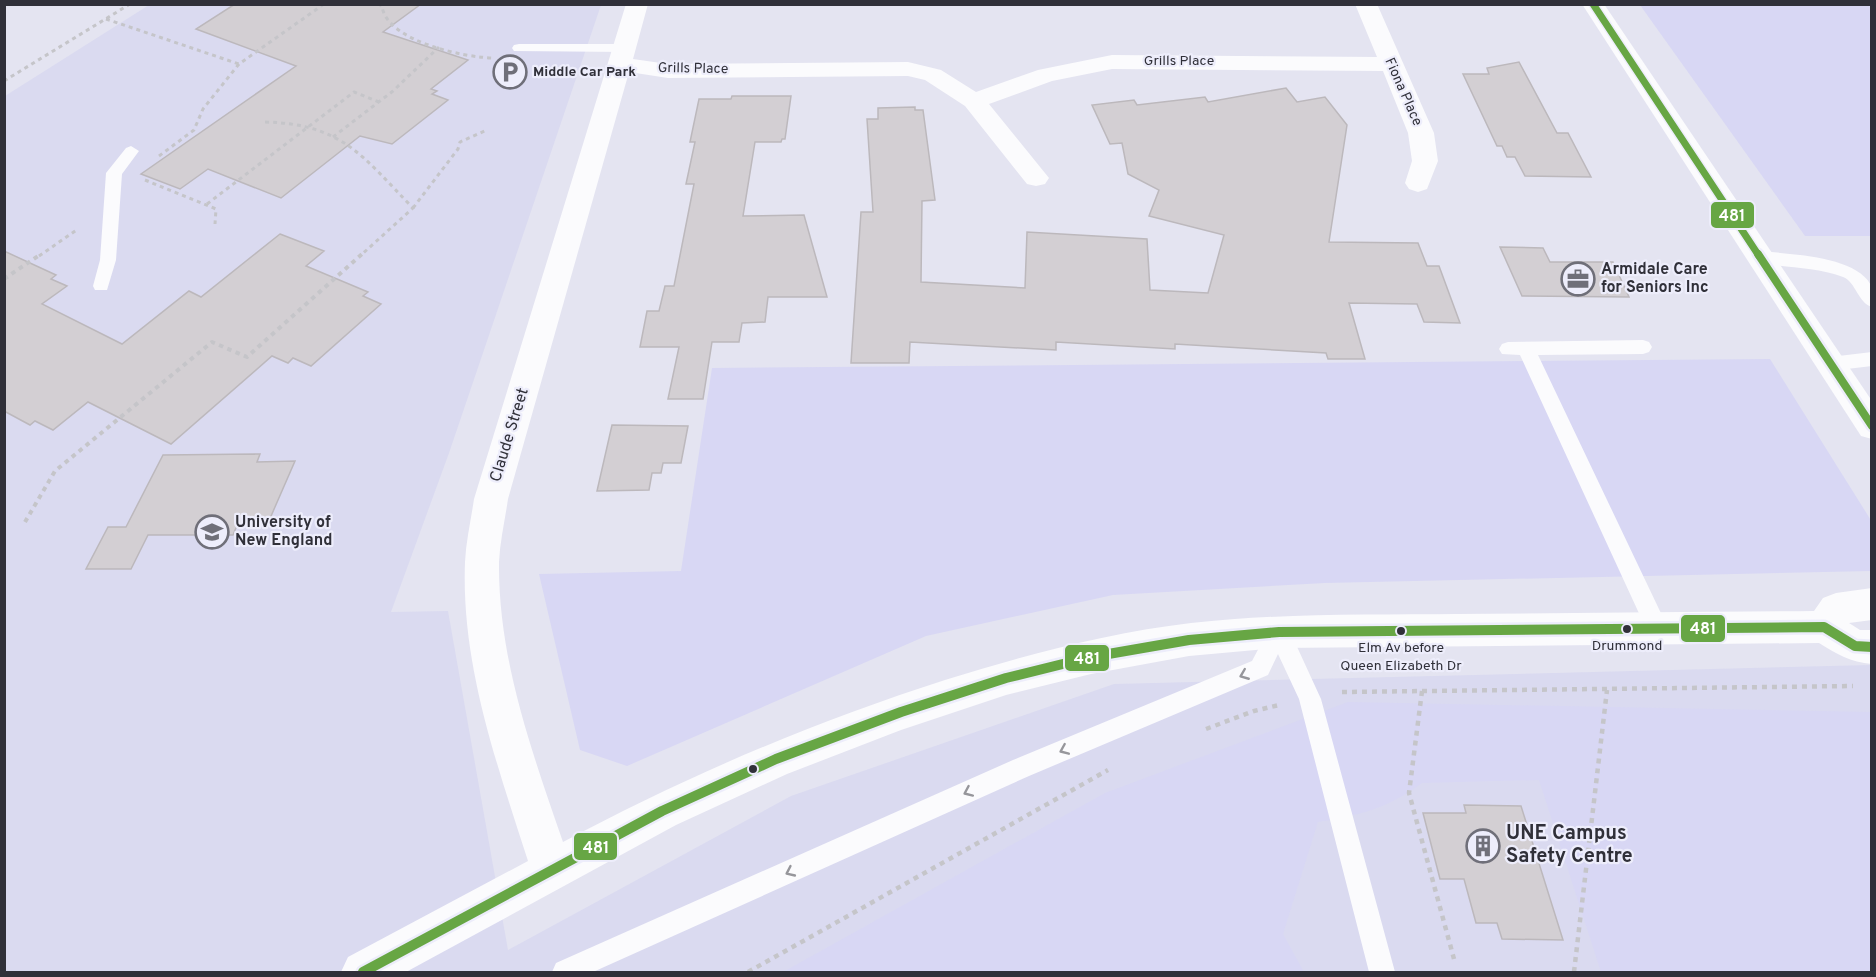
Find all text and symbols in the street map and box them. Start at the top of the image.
street label: Grills Place [1144,53,1214,70]
parking icon: Middle Car Park [492,54,528,90]
street label: Fiona Place [1380,55,1426,129]
street label: Grills Place [658,60,728,78]
place label: Middle Car Park [533,64,636,81]
line badge: 481 [1710,201,1755,229]
text: 481 [1719,207,1745,227]
place label: Armidale Care for Seniors Inc [1601,260,1709,298]
office icon: Armidale Care for Seniors Inc [1560,261,1596,297]
street label: Claude Street [486,386,534,484]
place label: University of New England [235,513,332,551]
school or university icon: University of New England [194,514,230,550]
line badge: 481 [1680,614,1726,643]
text: 481 [1690,620,1716,640]
marker: Drummond [1621,623,1633,635]
marker: Elm Av before Queen Elizabeth Dr [1395,625,1407,637]
place label: Drummond [1592,638,1662,655]
place label: Elm Av before Queen Elizabeth Dr [1340,640,1462,675]
line badge: 481 [1064,644,1110,672]
text: 481 [1074,650,1100,670]
one-way arrow [1239,668,1250,680]
one-way arrow [1059,743,1070,755]
unlabelled marker [747,763,759,775]
one-way arrow [963,784,974,796]
place label: UNE Campus Safety Centre [1506,821,1633,870]
building icon: UNE Campus Safety Centre [1465,828,1501,864]
line badge: 481 [573,832,618,861]
text: 481 [583,839,609,859]
one-way arrow [785,864,796,876]

